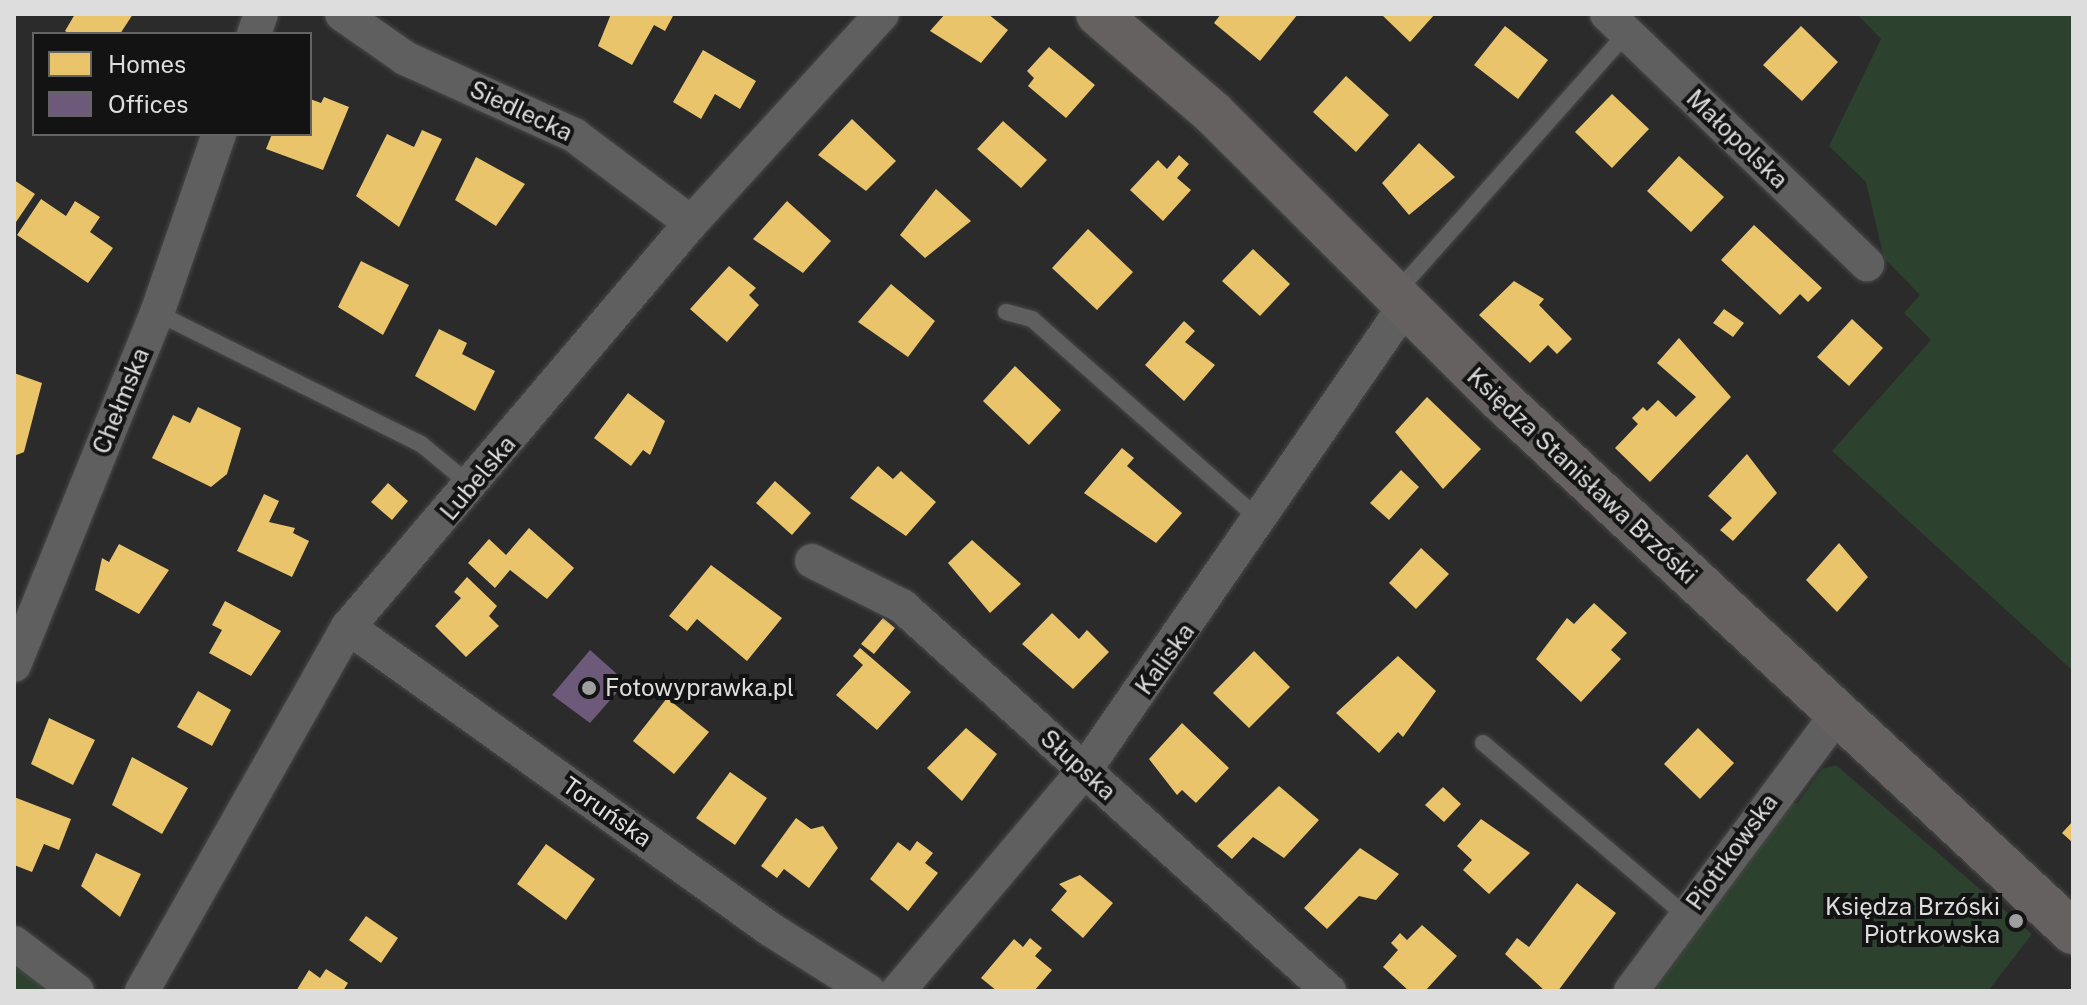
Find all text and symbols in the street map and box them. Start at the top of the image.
legend [32,32,312,136]
text: Homes [108,50,186,78]
street label: Siedlecka [465,75,577,147]
street label: Małopolska [1681,84,1793,194]
text: Offices [108,90,188,118]
street label: Chełmska [87,344,155,458]
street label: Księdza Stanisława Brzóski [1461,362,1703,590]
street label: Lubelska [434,430,522,526]
street label: Kaliska [1130,618,1200,700]
place label: Fotowyprawka.pl [605,674,794,702]
marker: Fotowyprawka.pl [580,679,598,697]
street label: Słupska [1035,724,1121,806]
street label: Toruńska [557,771,657,853]
street label: Piotrkowska [1680,788,1784,916]
place label: Księdza Brzóski Piotrkowska [1825,893,2000,949]
marker: Księdza Brzóski Piotrkowska [2007,912,2025,930]

